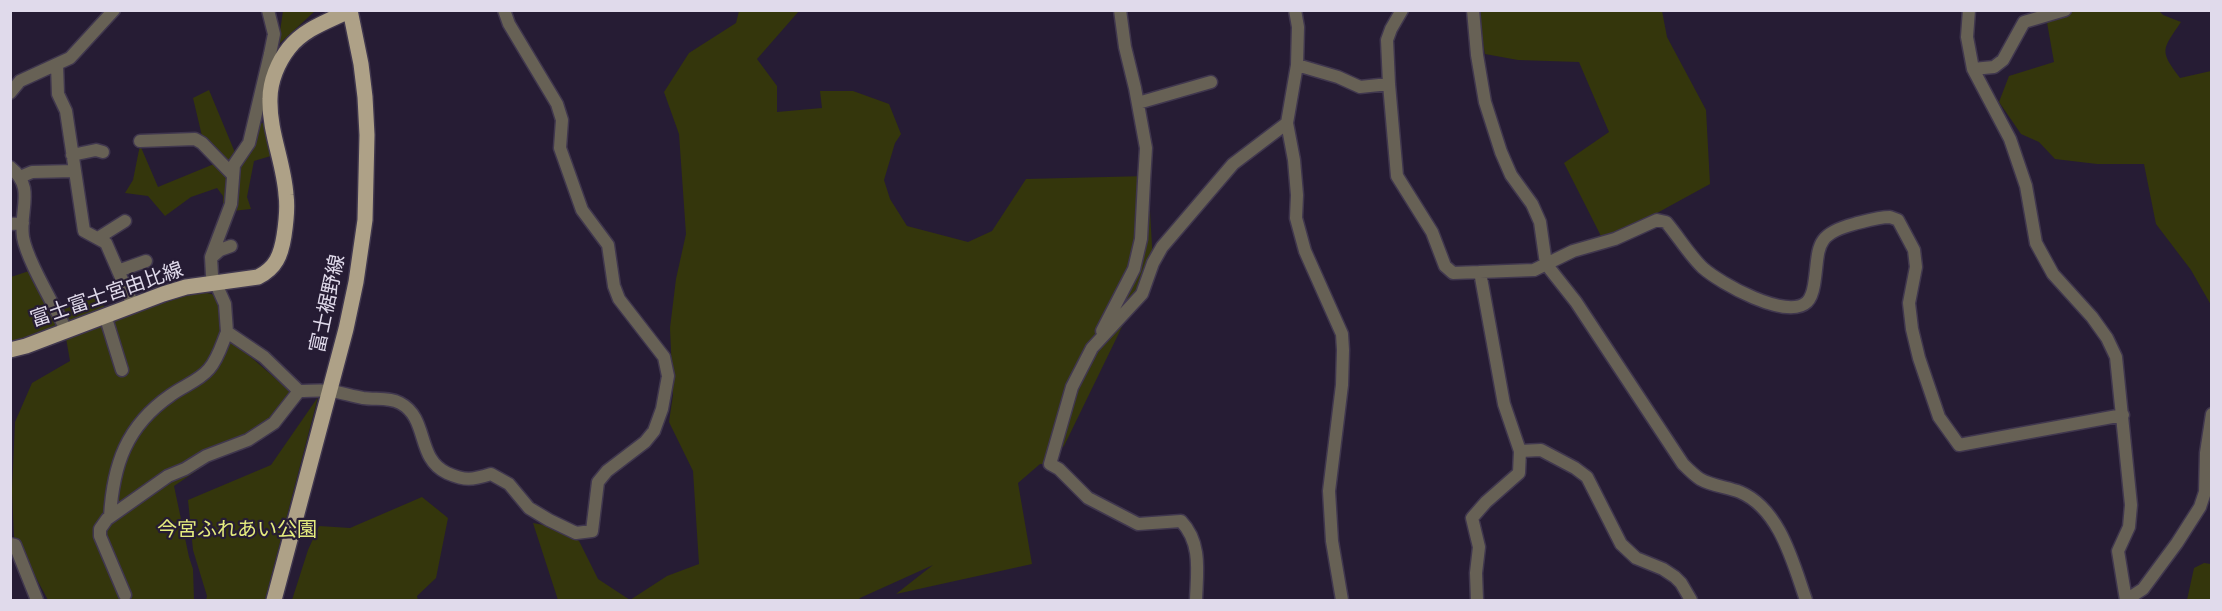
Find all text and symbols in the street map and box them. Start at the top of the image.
street label: 富士裾野線 [306,253,350,355]
street label: 富士富士宮由比線 [27,258,187,332]
park label: 今宮ふれあい公園 [157,518,317,542]

